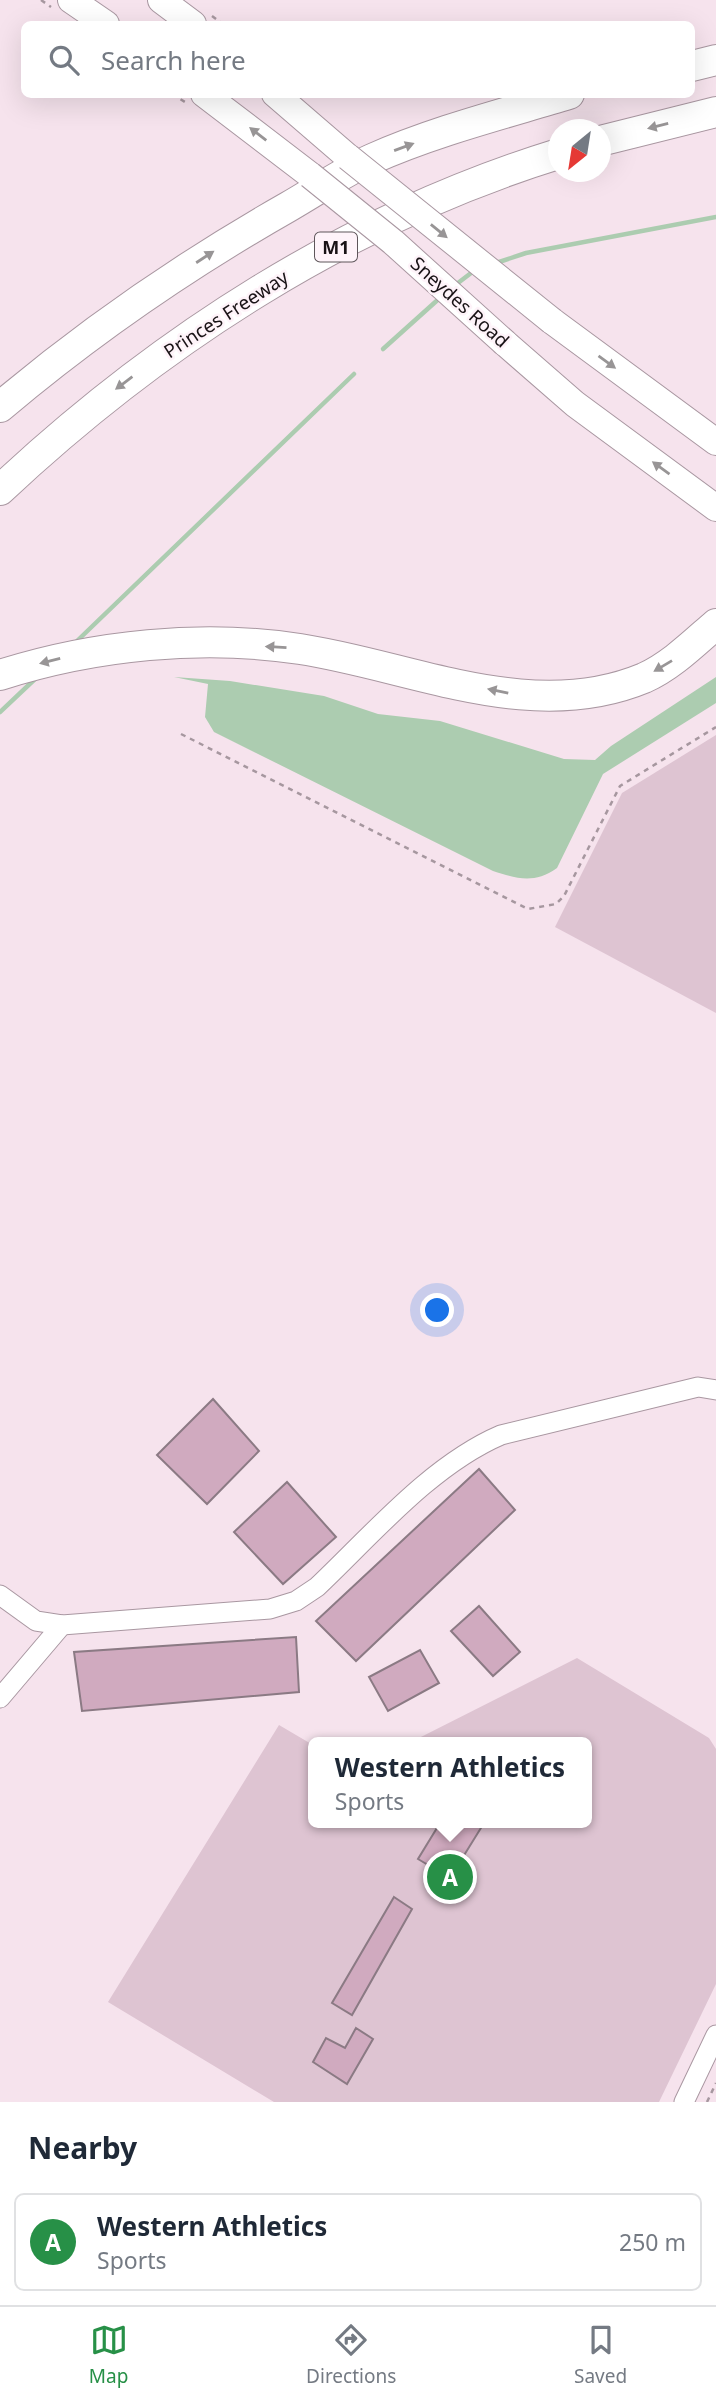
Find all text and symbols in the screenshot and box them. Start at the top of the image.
search box [21,21,695,98]
icon: search [45,41,83,79]
text: Search here [101,42,246,78]
north arrow [548,119,611,182]
one-way arrow [647,121,669,132]
one-way arrow [249,126,267,141]
one-way arrow [394,141,415,152]
one-way arrow [430,223,447,238]
road number: M1 [315,232,357,262]
one-way arrow [195,250,215,263]
street label: Sneydes Road [405,251,515,353]
street label: Princes Freeway [159,264,294,364]
one-way arrow [598,355,616,369]
one-way arrow [115,376,134,390]
one-way arrow [652,461,670,475]
one-way arrow [264,641,286,652]
one-way arrow [39,656,61,667]
one-way arrow [653,660,672,673]
one-way arrow [487,686,509,697]
your location [420,1293,454,1327]
popup [308,1737,592,1828]
text: Western Athletics [335,1749,565,1785]
text: Sports [335,1785,404,1817]
pin: A [427,1851,473,1903]
text: Nearby [28,2127,137,2168]
text: Western Athletics [97,2208,327,2244]
text: A [45,2226,61,2258]
text: 250 m [619,2226,686,2258]
text: Sports [97,2244,167,2276]
tab: Map [89,2321,128,2389]
tab: Directions [306,2321,396,2389]
tab: Saved [574,2321,627,2389]

